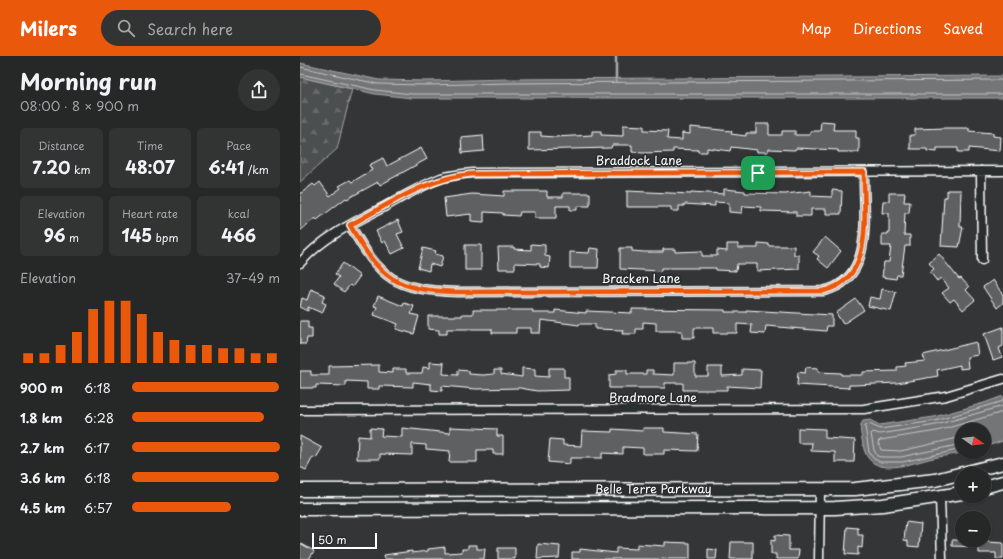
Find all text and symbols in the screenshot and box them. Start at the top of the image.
search box [101,10,381,46]
text: Milers [20,14,77,42]
icon: search [115,17,137,39]
text: Search here [147,17,233,40]
text: Map [801,18,831,39]
text: Directions [853,18,921,39]
text: Saved [943,18,983,39]
text: Morning run [20,64,157,97]
button: share [238,69,280,111]
text: 08:00 · 8 × 900 m [20,96,139,115]
text: Distance [38,137,84,154]
text: Time [137,137,163,154]
text: Pace [226,137,251,154]
street label: Braddock Lane [596,151,682,169]
text: 7.20 [32,154,70,180]
text: 48:07 [125,154,175,180]
text: 6:41 [208,154,244,180]
pin [741,156,775,190]
text: km [70,161,90,178]
text: /km [244,161,269,178]
icon: arrive [747,162,769,184]
text: Elevation [38,205,85,222]
text: Heart rate [122,205,178,222]
text: kcal [228,205,250,222]
text: 96 [44,222,65,248]
text: 145 [122,222,152,248]
text: 466 [221,222,256,248]
text: m [65,229,79,246]
text: bpm [152,229,178,246]
text: Elevation [20,268,76,287]
text: 37–49 m [226,268,280,287]
street label: Bracken Lane [602,269,681,287]
text: 900 m [20,378,63,397]
text: 6:18 [84,378,111,397]
street label: Bradmore Lane [609,388,697,406]
text: 1.8 km [20,408,62,427]
text: 6:28 [84,408,114,427]
north arrow [955,423,991,459]
map controls [955,423,991,547]
text: 2.7 km [20,438,64,457]
text: 6:17 [84,438,110,457]
button: + [955,467,991,503]
text: 3.6 km [20,468,65,487]
text: 6:18 [84,468,111,487]
street label: Belle Terre Parkway [594,479,712,497]
text: 4.5 km [20,498,65,517]
text: 6:57 [84,498,112,517]
button: − [955,511,991,547]
scale bar [312,531,377,550]
text: 50 m [318,531,347,548]

